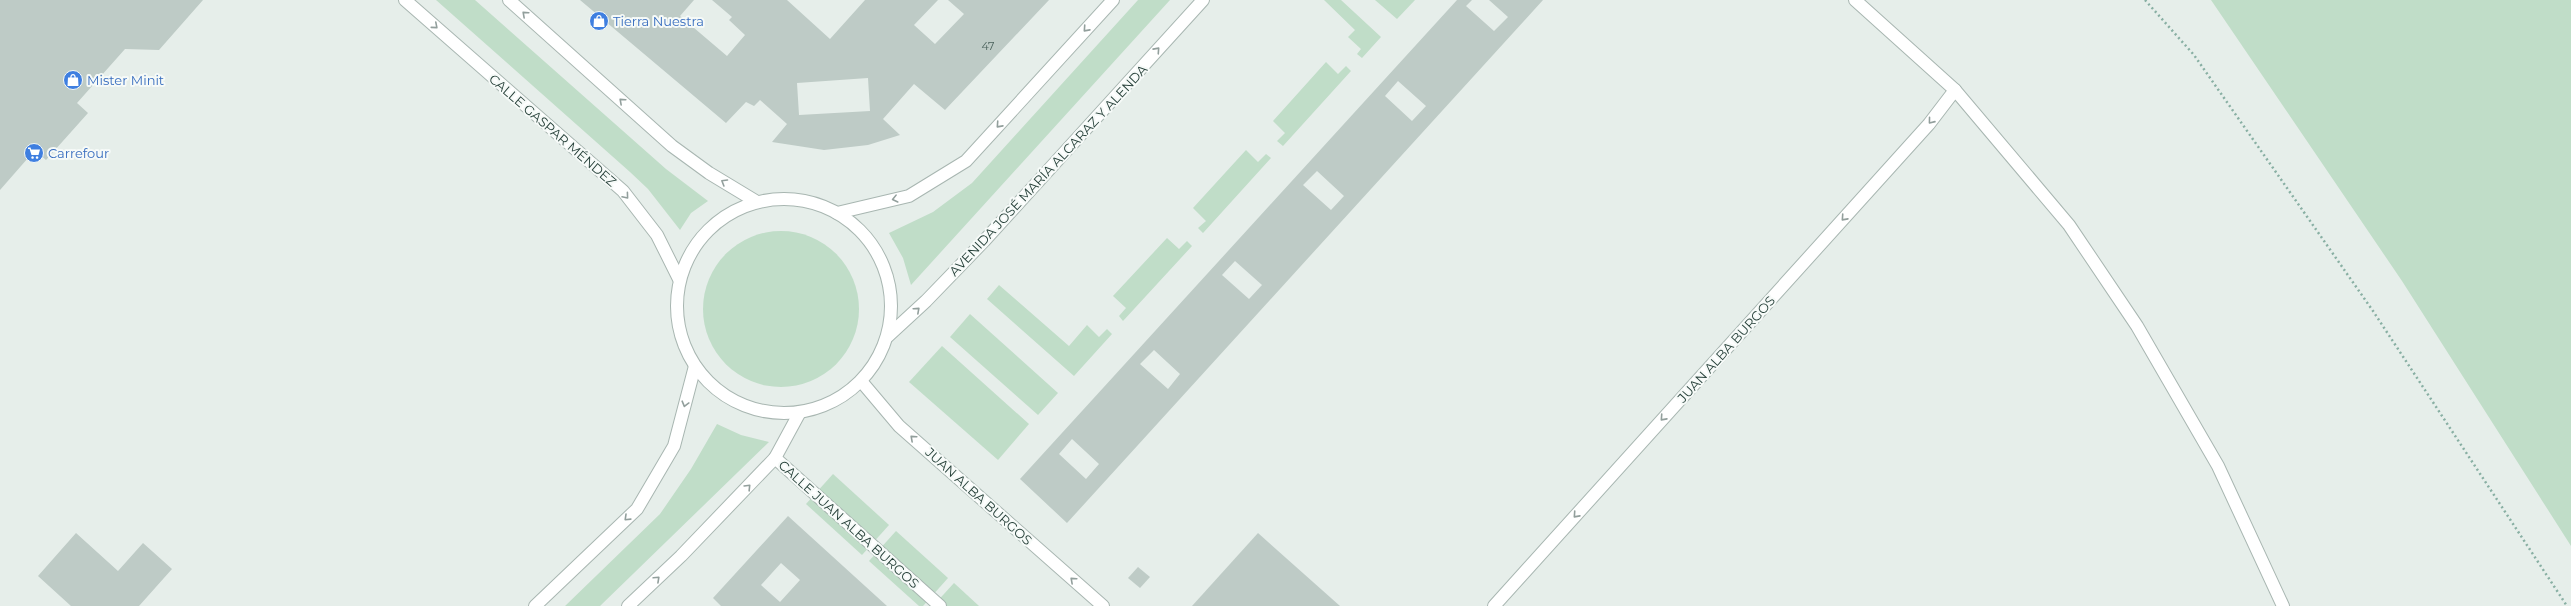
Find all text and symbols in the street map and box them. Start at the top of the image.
shop icon: Tierra Nuestra [588,10,610,32]
one-way arrow [522,12,530,19]
place label: Tierra Nuestra [613,13,704,29]
one-way arrow [430,21,437,28]
one-way arrow [1084,24,1091,32]
house number: 47 [981,39,995,53]
one-way arrow [1153,47,1160,55]
street label: AVENIDA JOSÉ MARÍA ALCARAZ Y ALENDA [946,61,1151,279]
shop icon: Mister Minit [62,69,84,91]
street label: CALLE GASPAR MÉNDEZ [486,70,620,190]
place label: Mister Minit [87,72,164,88]
one-way arrow [619,98,627,106]
one-way arrow [1929,117,1936,124]
one-way arrow [996,120,1003,128]
supermarket icon: Carrefour [23,142,45,164]
place label: Carrefour [48,145,109,161]
one-way arrow [721,179,728,186]
one-way arrow [622,191,629,198]
one-way arrow [892,194,899,203]
one-way arrow [1842,213,1849,221]
street label: JUAN ALBA BURGOS [1673,292,1778,406]
one-way arrow [912,307,920,314]
one-way arrow [681,400,690,407]
one-way arrow [1661,413,1668,421]
one-way arrow [910,436,918,443]
street label: JUAN ALBA BURGOS [922,443,1036,548]
street label: CALLE JUAN ALBA BURGOS [775,457,923,591]
one-way arrow [743,484,751,492]
one-way arrow [1574,510,1581,518]
one-way arrow [624,513,632,521]
one-way arrow [652,576,660,584]
one-way arrow [1071,578,1078,585]

